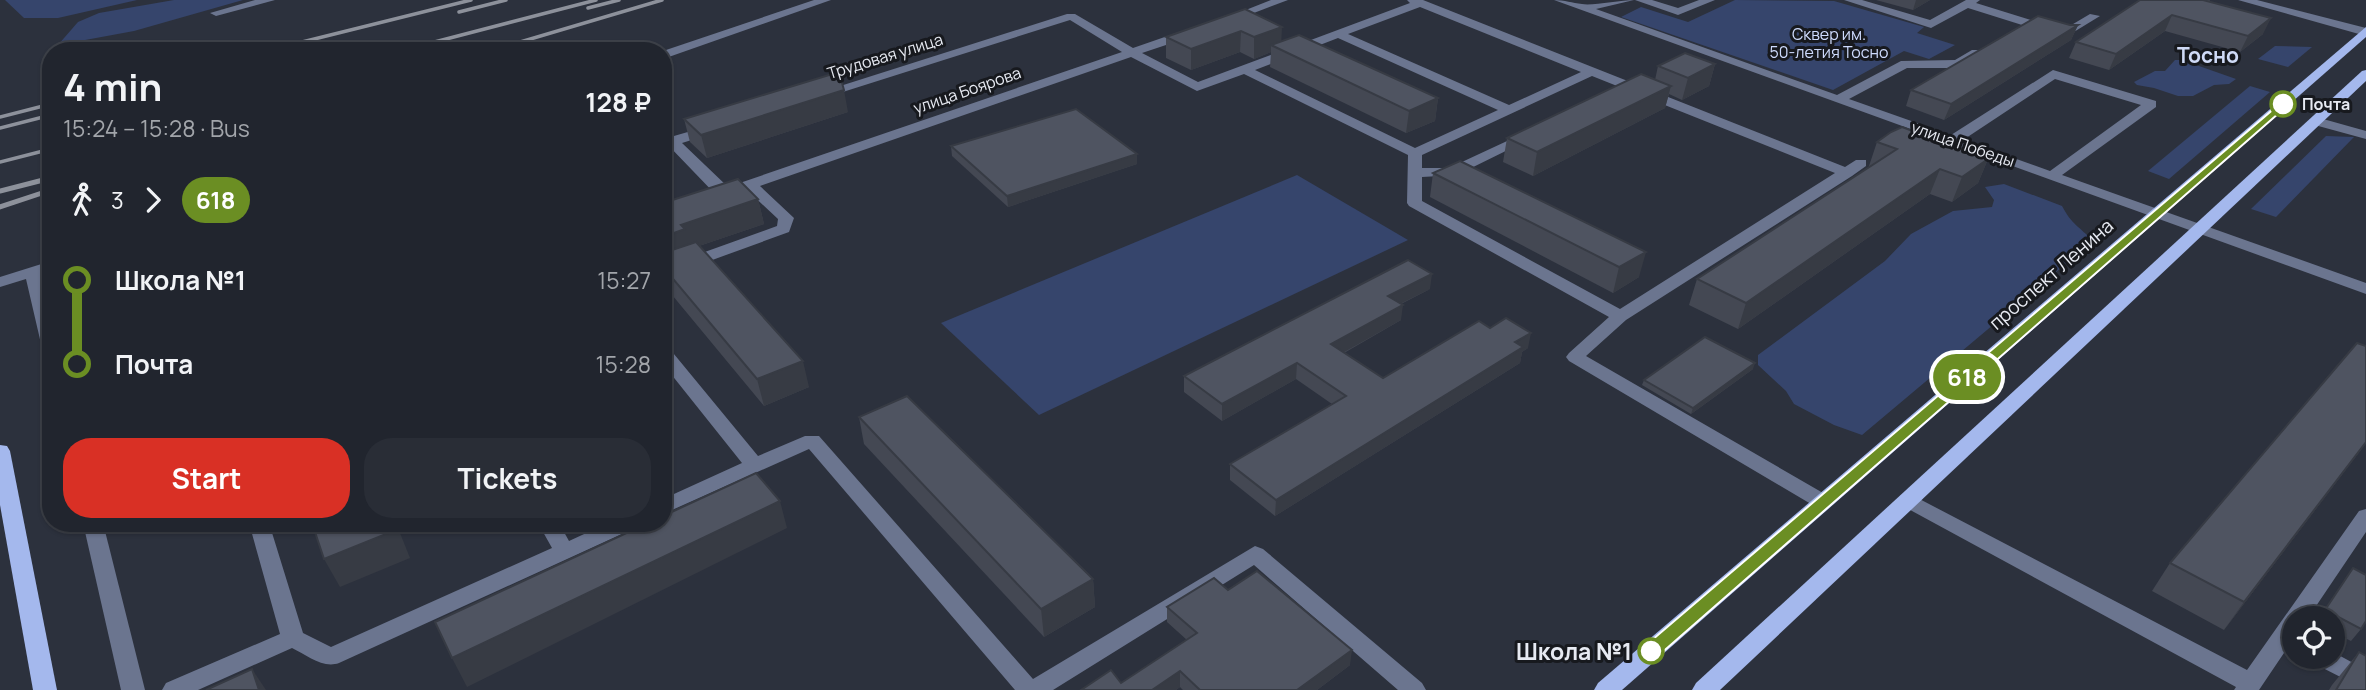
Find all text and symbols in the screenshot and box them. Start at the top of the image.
park label: Сквер им. 50-летия Тосно [1770,23,1888,63]
street label: Трудовая улица [825,28,945,84]
district label: Тосно [2177,41,2239,69]
text: 4 min [63,60,162,112]
street label: улица Боярова [910,61,1024,119]
text: 128 ₽ [585,84,651,120]
marker: Почта [2270,91,2296,117]
place label: Почта [2302,93,2350,115]
text: 15:24 – 15:28 · Bus [63,112,250,144]
street label: улица Победы [1908,116,2018,172]
icon: walk [63,181,101,219]
icon: forward [134,181,172,219]
text: 618 [196,183,236,216]
text: 3 [111,184,124,216]
street label: проспект Ленина [1983,213,2119,335]
text: Школа №1 [115,262,246,298]
text: 15:27 [597,264,651,296]
text: Почта [115,346,193,382]
text: 15:28 [595,348,651,380]
line badge: 618 [1927,354,2007,400]
text: 618 [1947,360,1987,393]
button: Start [63,438,350,518]
button: Tickets [364,438,651,518]
map controls [2282,606,2345,669]
button: locate [2282,606,2345,669]
place label: Школа №1 [1516,635,1632,667]
marker: Школа №1 [1638,638,1664,664]

